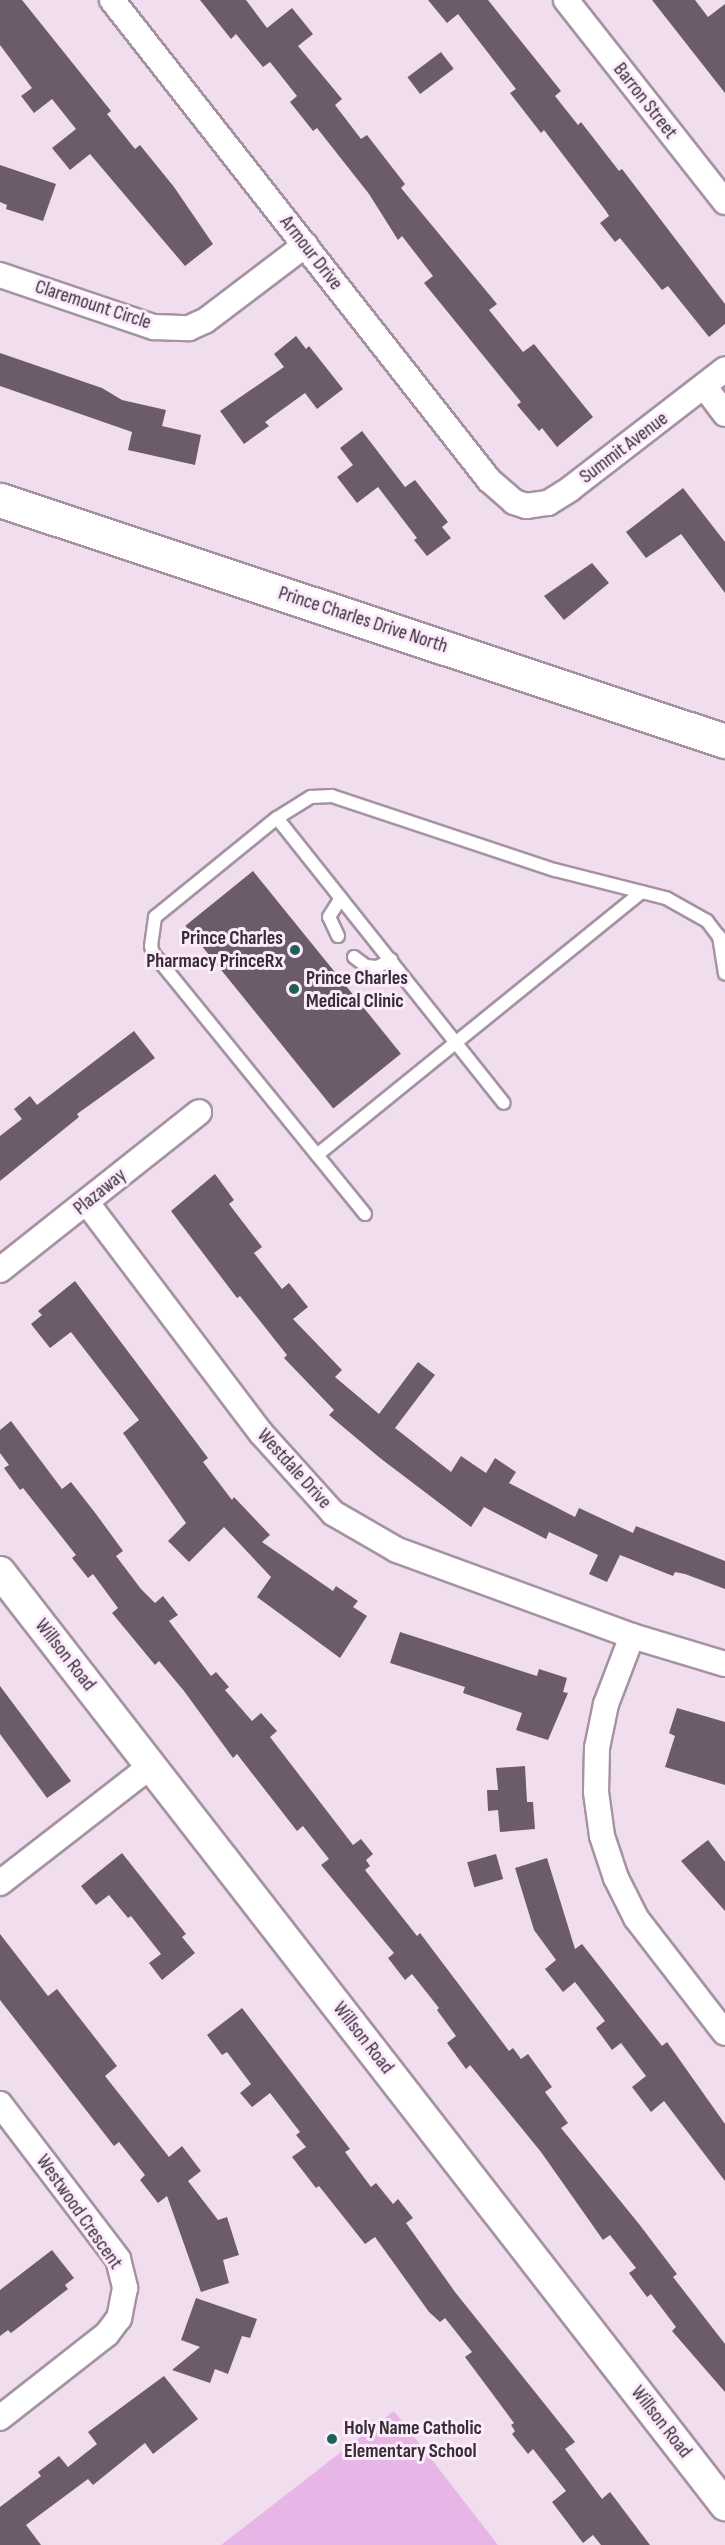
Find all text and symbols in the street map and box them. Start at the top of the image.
street label: Barron Street [608,58,682,144]
street label: Armour Drive [274,211,348,295]
street label: Claremount Circle [32,275,154,335]
street label: Summit Avenue [575,407,673,489]
street label: Prince Charles Drive North [275,581,451,659]
place label: Prince Charles Pharmacy PrinceRx [146,927,283,974]
marker: Prince Charles Pharmacy PrinceRx [288,943,302,957]
place label: Prince Charles Medical Clinic [306,966,408,1013]
marker: Prince Charles Medical Clinic [287,982,301,996]
street label: Plazaway [69,1164,131,1220]
street label: Westdale Drive [252,1424,336,1514]
street label: Willson Road [29,1614,101,1696]
street label: Willson Road [327,1997,399,2079]
street label: Westwood Crescent [31,2150,127,2274]
street label: Willson Road [625,2381,697,2463]
place label: Holy Name Catholic Elementary School [344,2416,482,2463]
marker: Holy Name Catholic Elementary School [325,2432,339,2446]

